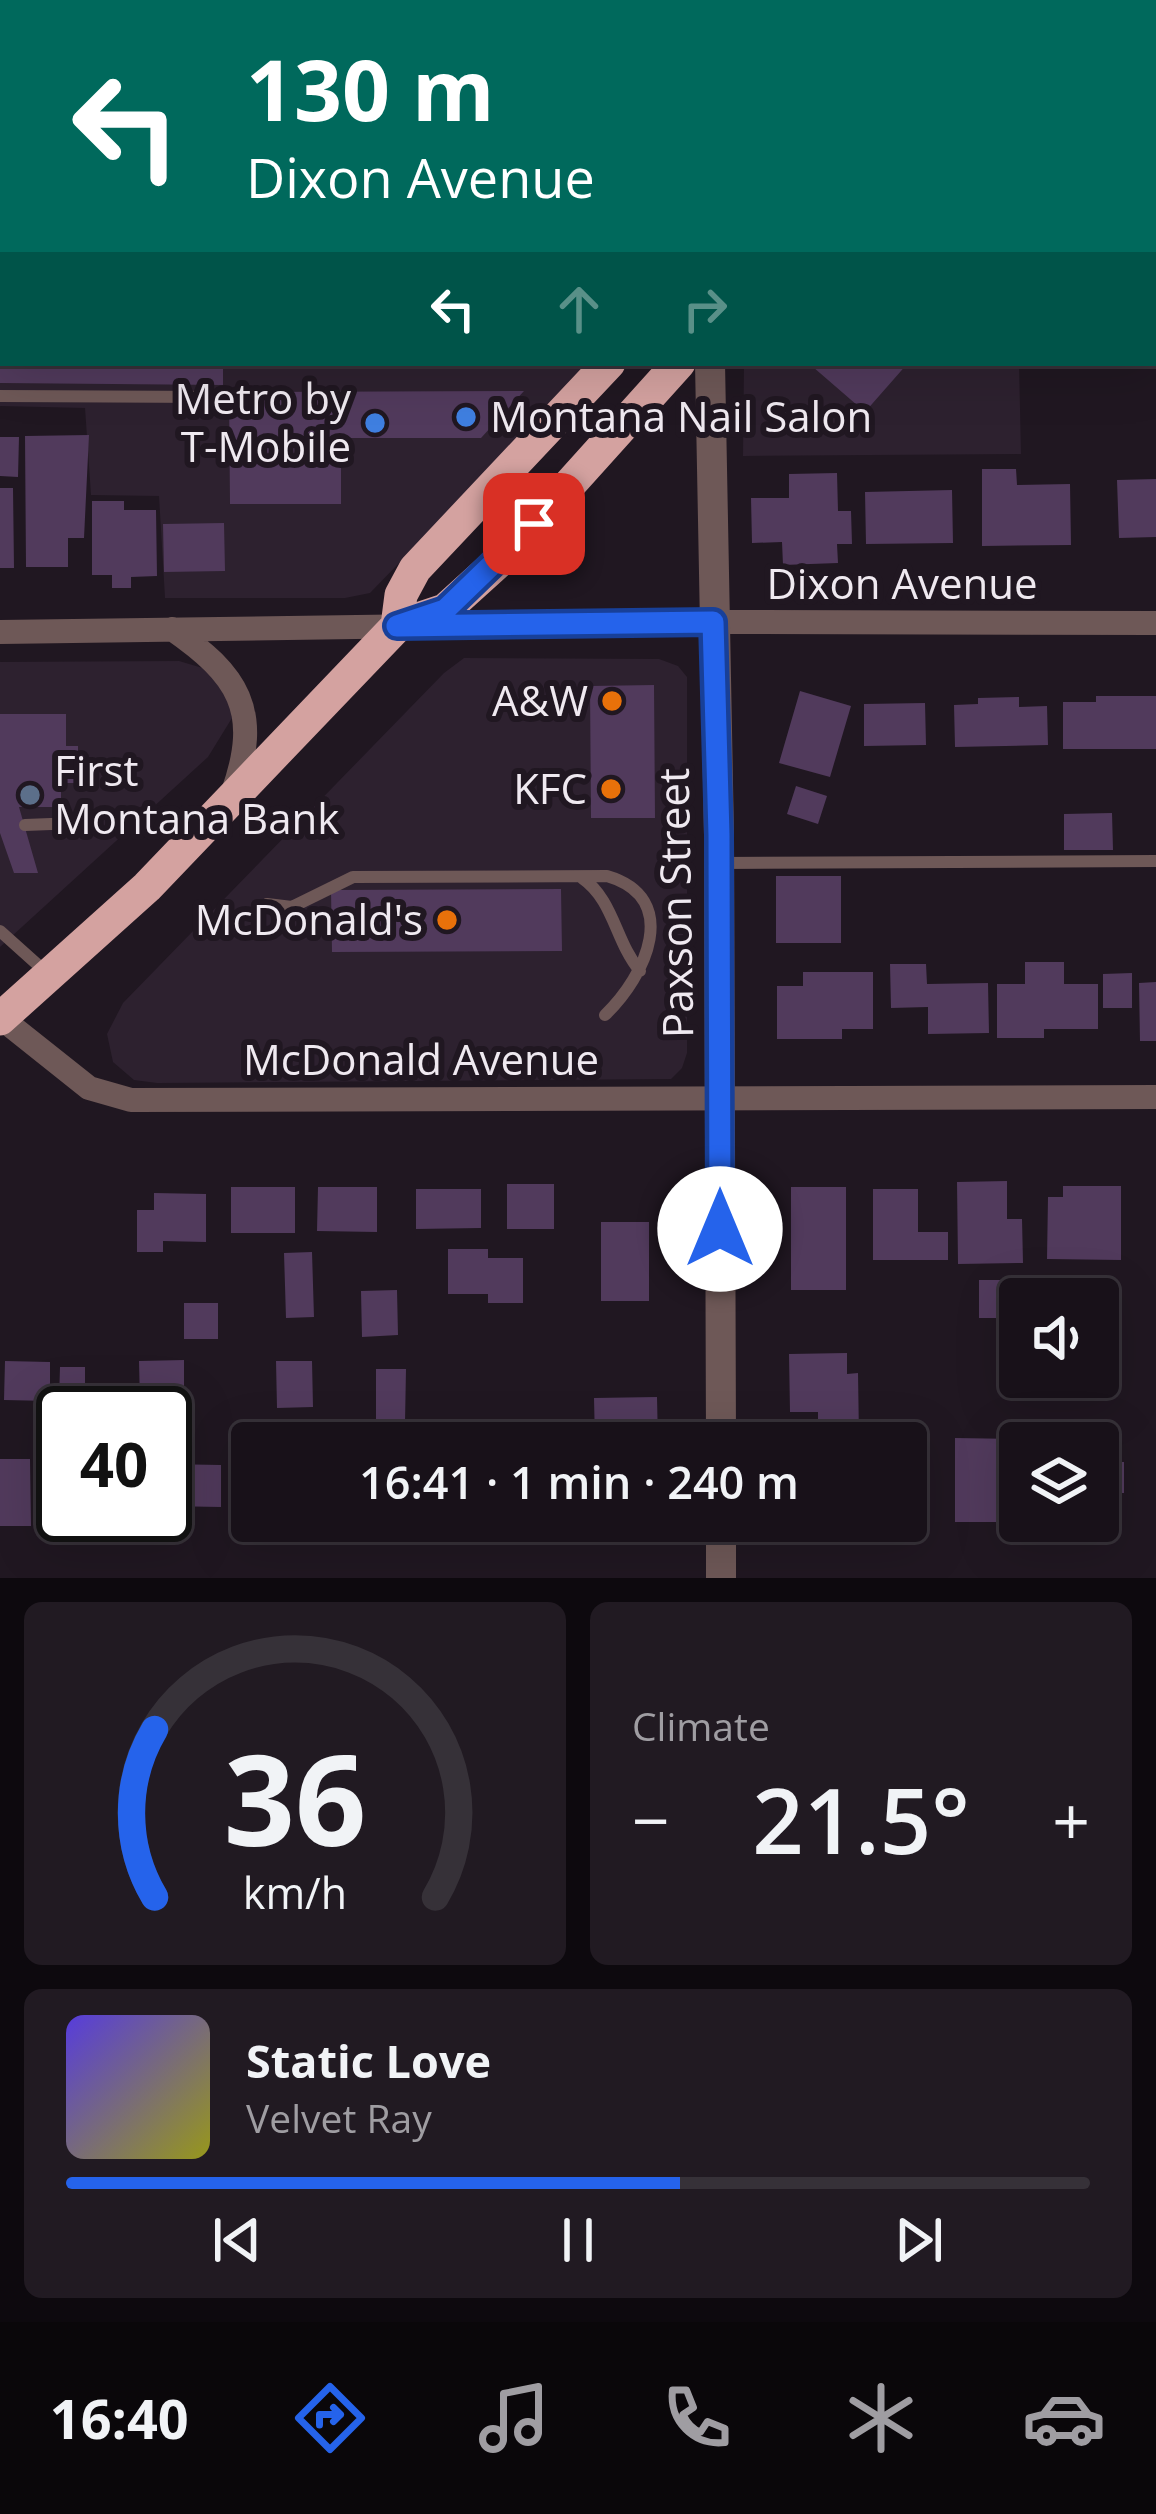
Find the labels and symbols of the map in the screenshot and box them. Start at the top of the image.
place label: Metro by T-Mobile [175,369,352,474]
place label: Montana Nail Salon [490,387,872,444]
marker: Montana Nail Salon [453,404,479,430]
marker: Metro by T-Mobile [362,410,388,436]
pin [483,473,585,575]
street label: Dixon Avenue [766,554,1038,611]
place label: A&W [492,671,588,728]
marker: A&W [599,688,625,714]
place label: First Montana Bank [54,741,339,846]
place label: KFC [513,759,587,816]
street label: Paxson Street [644,768,705,1038]
marker: KFC [598,776,624,802]
marker: First Montana Bank [17,782,43,808]
place label: McDonald's [195,890,423,947]
marker: McDonald's [434,907,460,933]
street label: McDonald Avenue [243,1030,599,1087]
position arrow [657,1166,783,1292]
speed limit sign: 40 [36,1386,192,1542]

